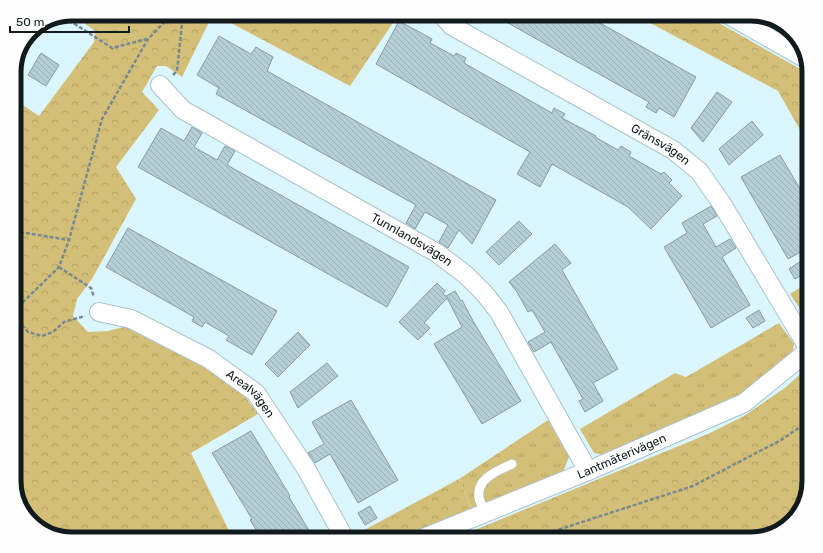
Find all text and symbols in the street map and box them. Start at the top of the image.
scale bar [10,8,129,34]
text: 50 m [16,15,44,29]
street label: Gränsvägen [629,121,693,168]
street label: Tunnlandsvägen [369,210,455,269]
street label: Arealvägen [224,367,277,420]
street label: Lantmäterivägen [575,431,668,482]

